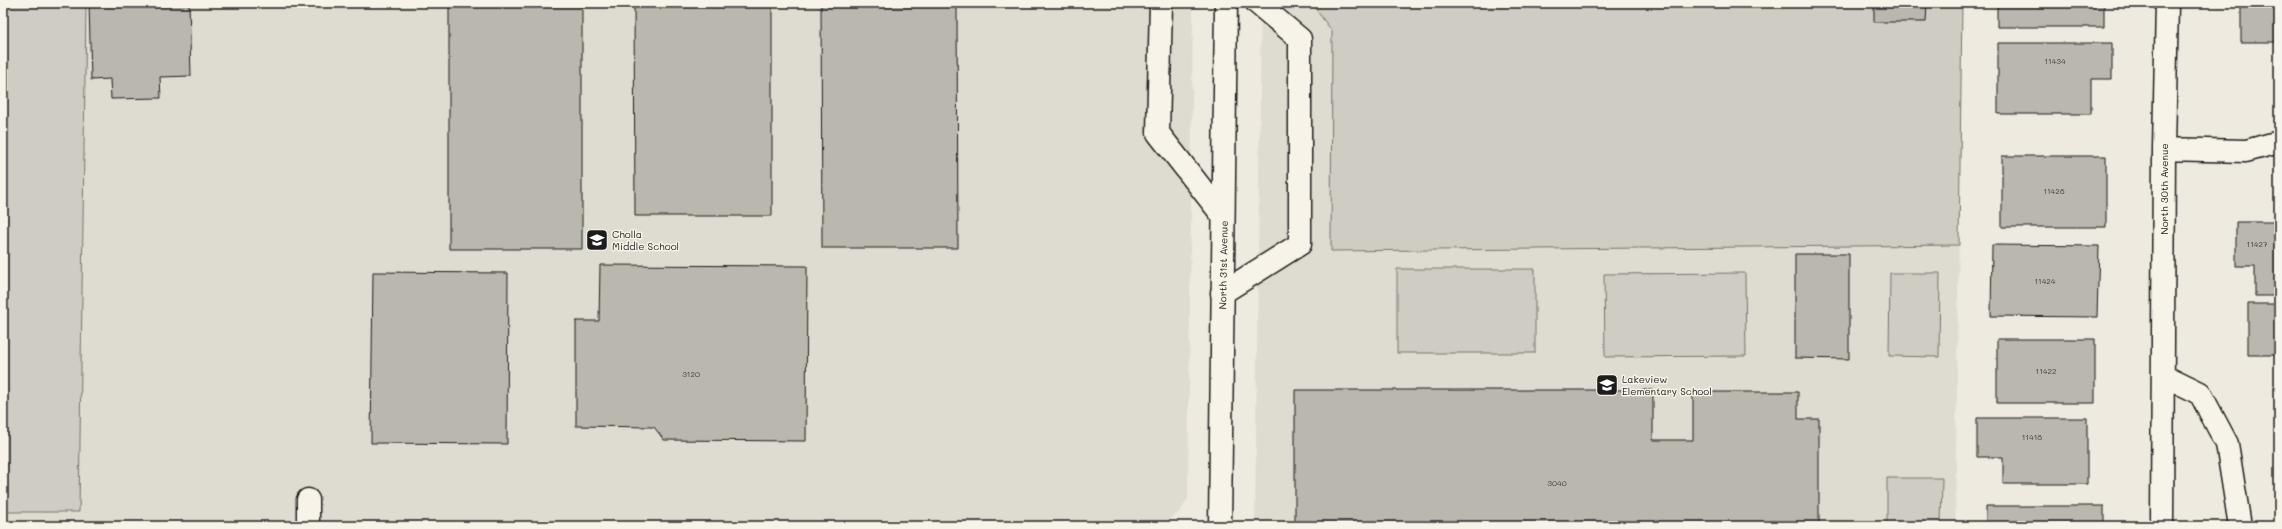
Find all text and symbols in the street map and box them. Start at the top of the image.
house number: 11434 [2044,56,2066,66]
street label: North 30th Avenue [2157,143,2171,235]
house number: 11428 [2043,186,2065,196]
street label: North 31st Avenue [1215,220,1231,310]
school or university icon: Cholla Middle School [584,227,610,253]
place label: Cholla Middle School [612,227,679,253]
house number: 11427 [2247,239,2268,249]
house number: 11424 [2035,276,2056,286]
house number: 11422 [2036,366,2056,376]
house number: 3120 [682,369,700,379]
school or university icon: Lakeview Elementary School [1594,372,1620,398]
place label: Lakeview Elementary School [1622,372,1712,398]
house number: 11418 [2022,432,2042,442]
house number: 3040 [1547,478,1567,488]

